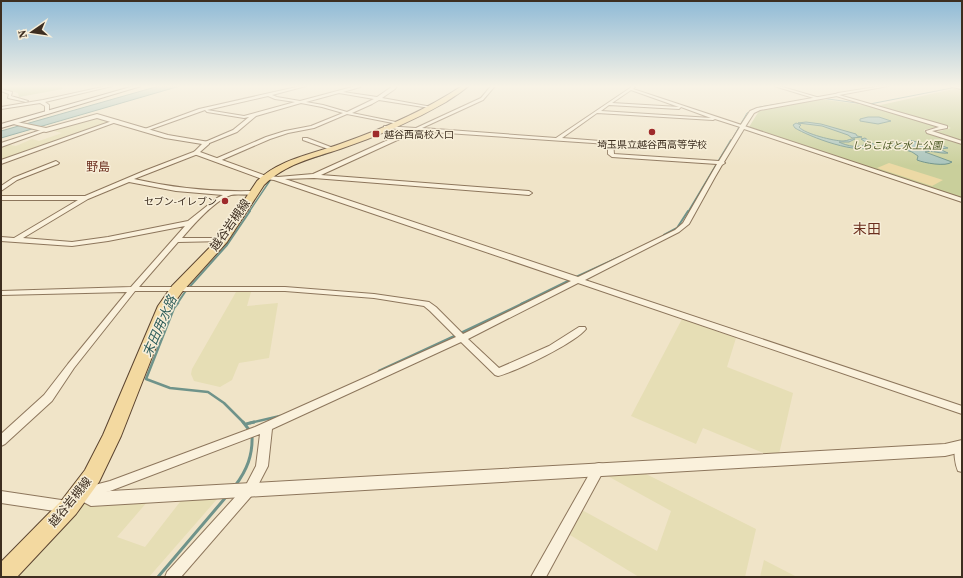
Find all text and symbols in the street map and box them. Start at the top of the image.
north arrow [12,12,52,52]
text: N [15,29,31,40]
marker: 埼玉県立越谷西高等学校 [647,127,657,137]
place label: 越谷西高校入口 [384,128,454,141]
marker: 越谷西高校入口 [371,129,381,139]
place label: 埼玉県立越谷西高等学校 [597,138,707,151]
park label: しらこばと水上公園 [852,139,944,152]
district label: 野島 [86,159,110,175]
place label: セブン-イレブン [144,195,217,208]
street label: 越谷岩槻線 [206,196,254,254]
marker: セブン-イレブン [220,196,230,206]
district label: 末田 [853,219,881,239]
water label: 末田用水路 [138,292,181,359]
street label: 越谷岩槻線 [45,474,95,530]

